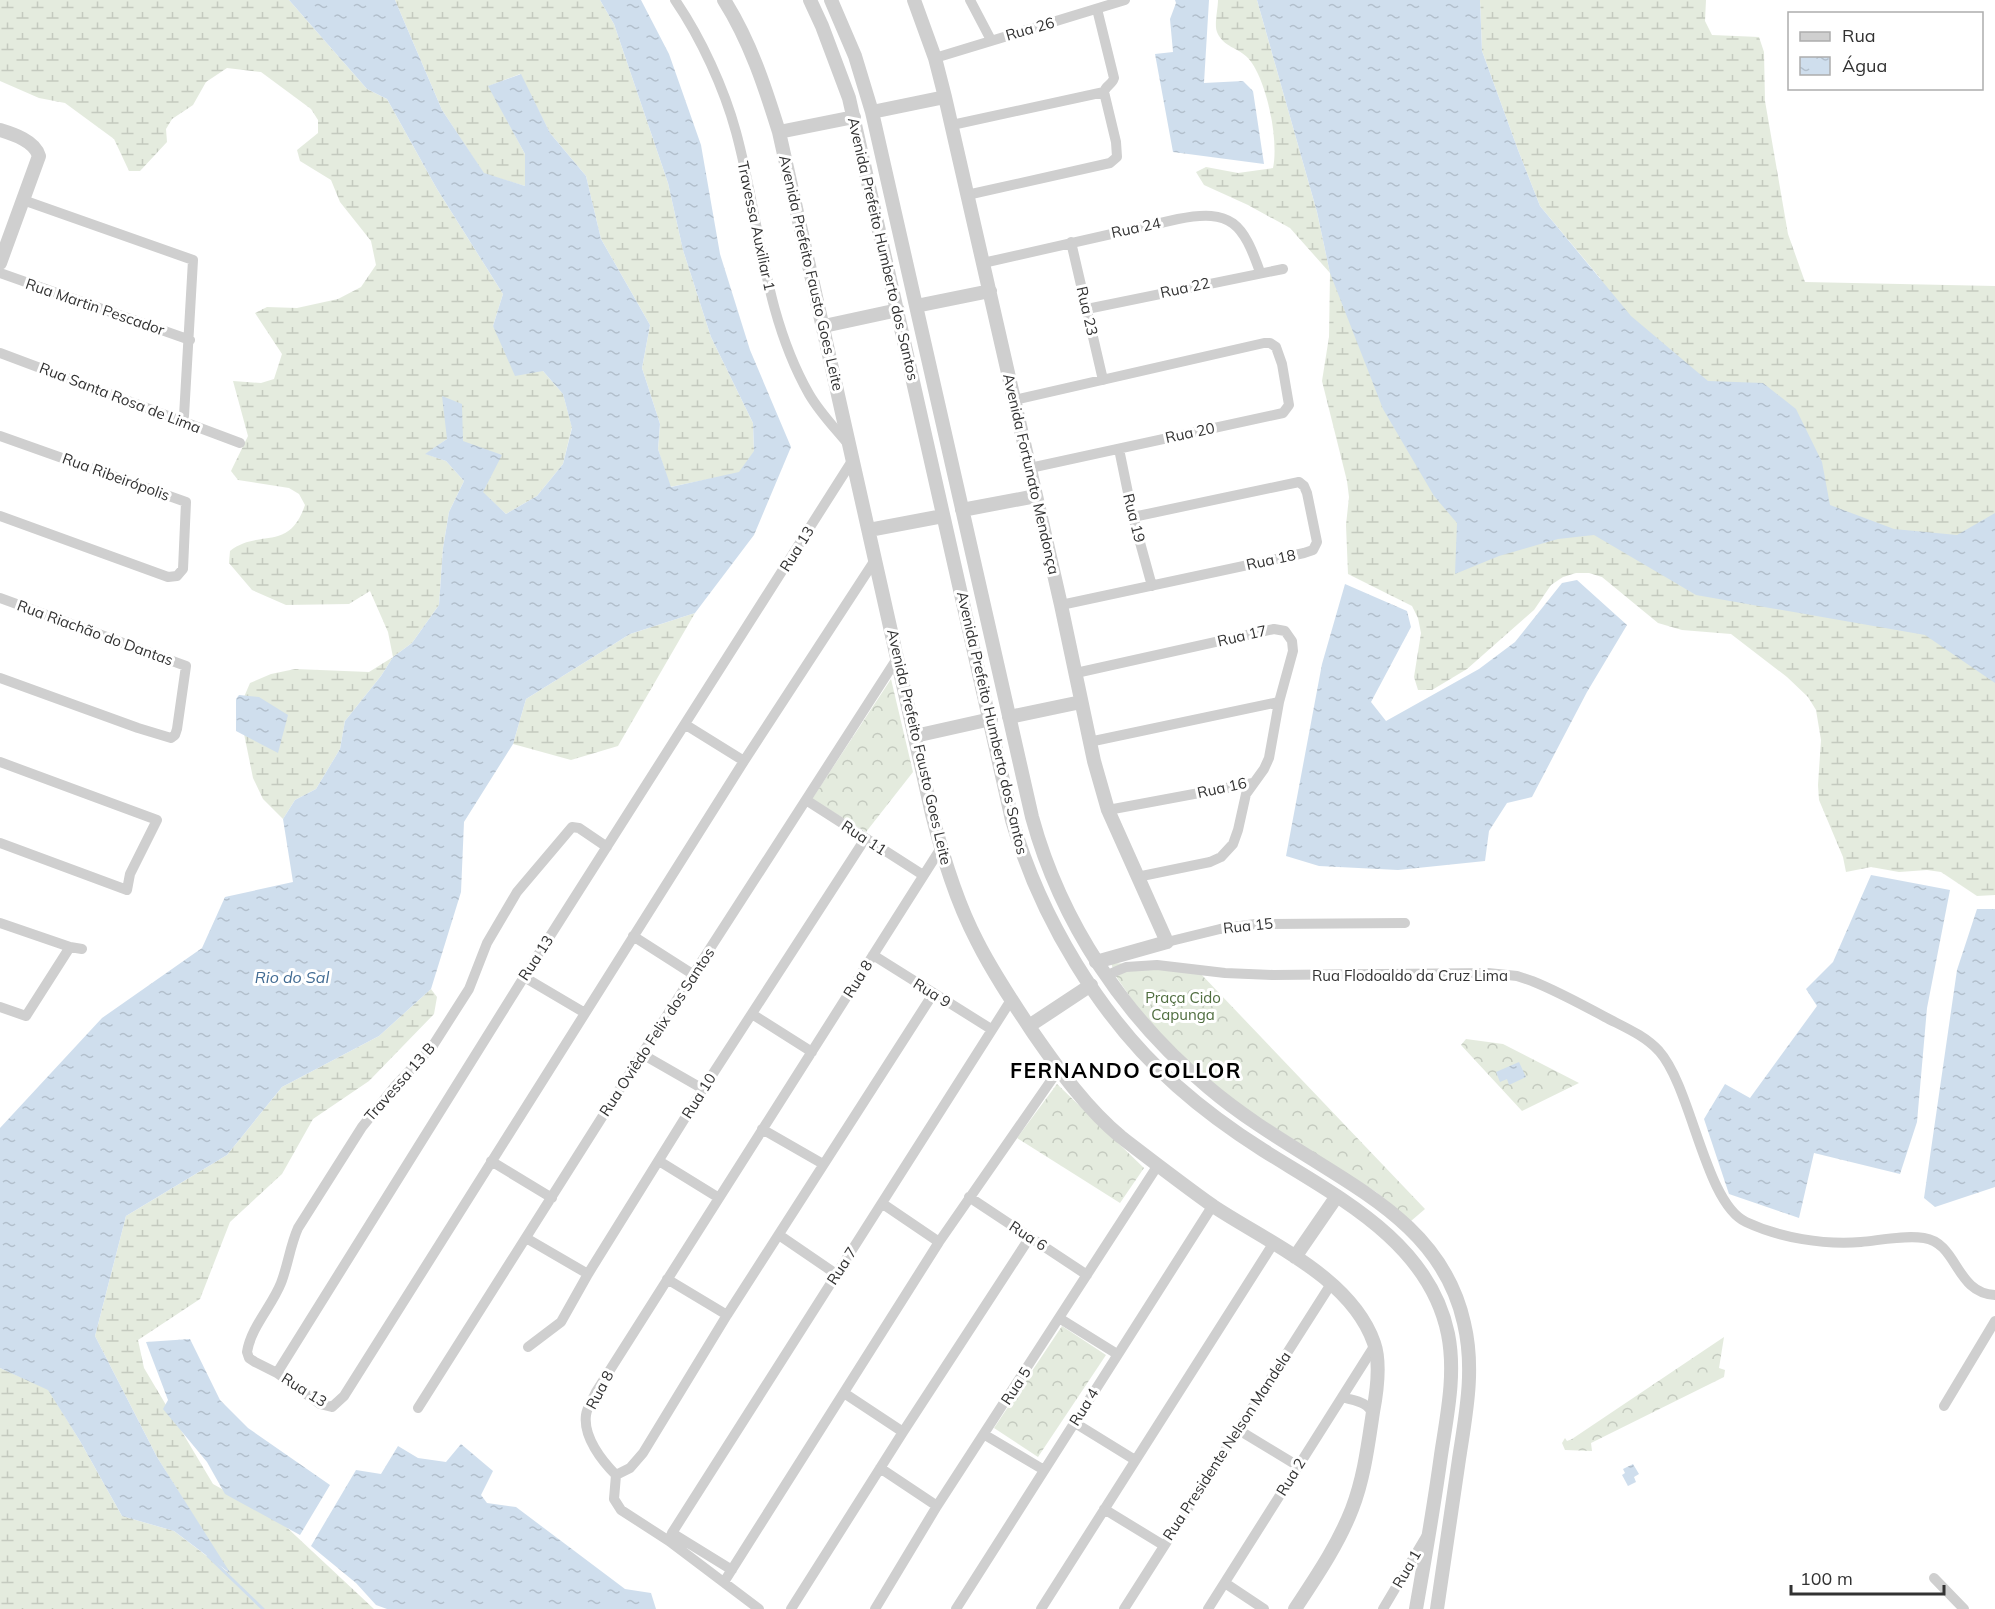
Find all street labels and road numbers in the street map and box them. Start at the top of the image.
street label: Rua 26 [1003,13,1056,45]
street label: Avenida Prefeito Humberto dos Santos [844,115,923,382]
street label: Avenida Prefeito Fausto Goes Leite [775,153,848,393]
street label: Travessa Auxiliar 1 [733,159,779,292]
street label: Rua 24 [1109,213,1162,242]
street label: Rua 22 [1158,273,1211,302]
street label: Rua Martin Pescador [23,274,168,339]
street label: Rua 23 [1073,284,1102,337]
street label: Rua Santa Rosa de Lima [37,358,204,437]
street label: Avenida Fortunato Mendonça [999,372,1064,576]
street label: Rua 20 [1163,418,1216,447]
street label: Rua Ribeirópolis [60,448,172,505]
street label: Rua 19 [1119,491,1150,544]
street label: Rua 13 [775,523,818,575]
street label: Rua 18 [1244,545,1297,574]
street label: Avenida Prefeito Humberto dos Santos [953,589,1032,856]
street label: Rua Riachão do Dantas [15,595,176,670]
street label: Rua 17 [1215,621,1268,650]
street label: Avenida Prefeito Fausto Goes Leite [883,627,956,867]
street label: Rua 16 [1195,773,1248,802]
street label: Rua 11 [838,816,890,859]
street label: Rua 15 [1222,913,1274,938]
street label: Rua 13 [514,932,557,984]
street label: Rua Oviêdo Felix dos Santos [595,944,718,1120]
street label: Rua 8 [839,956,876,1001]
street label: Rua Flodoaldo da Cruz Lima [1312,966,1508,985]
street label: Rua 9 [910,974,955,1011]
street label: Travessa 13 B [360,1038,439,1125]
street label: Rua 10 [677,1070,720,1122]
street label: Rua 6 [1006,1216,1051,1255]
street label: Rua 7 [822,1243,861,1288]
street label: Rua Presidente Nelson Mandela [1158,1348,1295,1544]
street label: Rua 5 [996,1363,1035,1408]
street label: Rua 8 [582,1367,618,1412]
street label: Rua 13 [278,1368,330,1411]
street label: Rua 4 [1065,1384,1102,1429]
street label: Rua 2 [1272,1454,1309,1499]
street label: Rua 1 [1388,1546,1425,1591]

